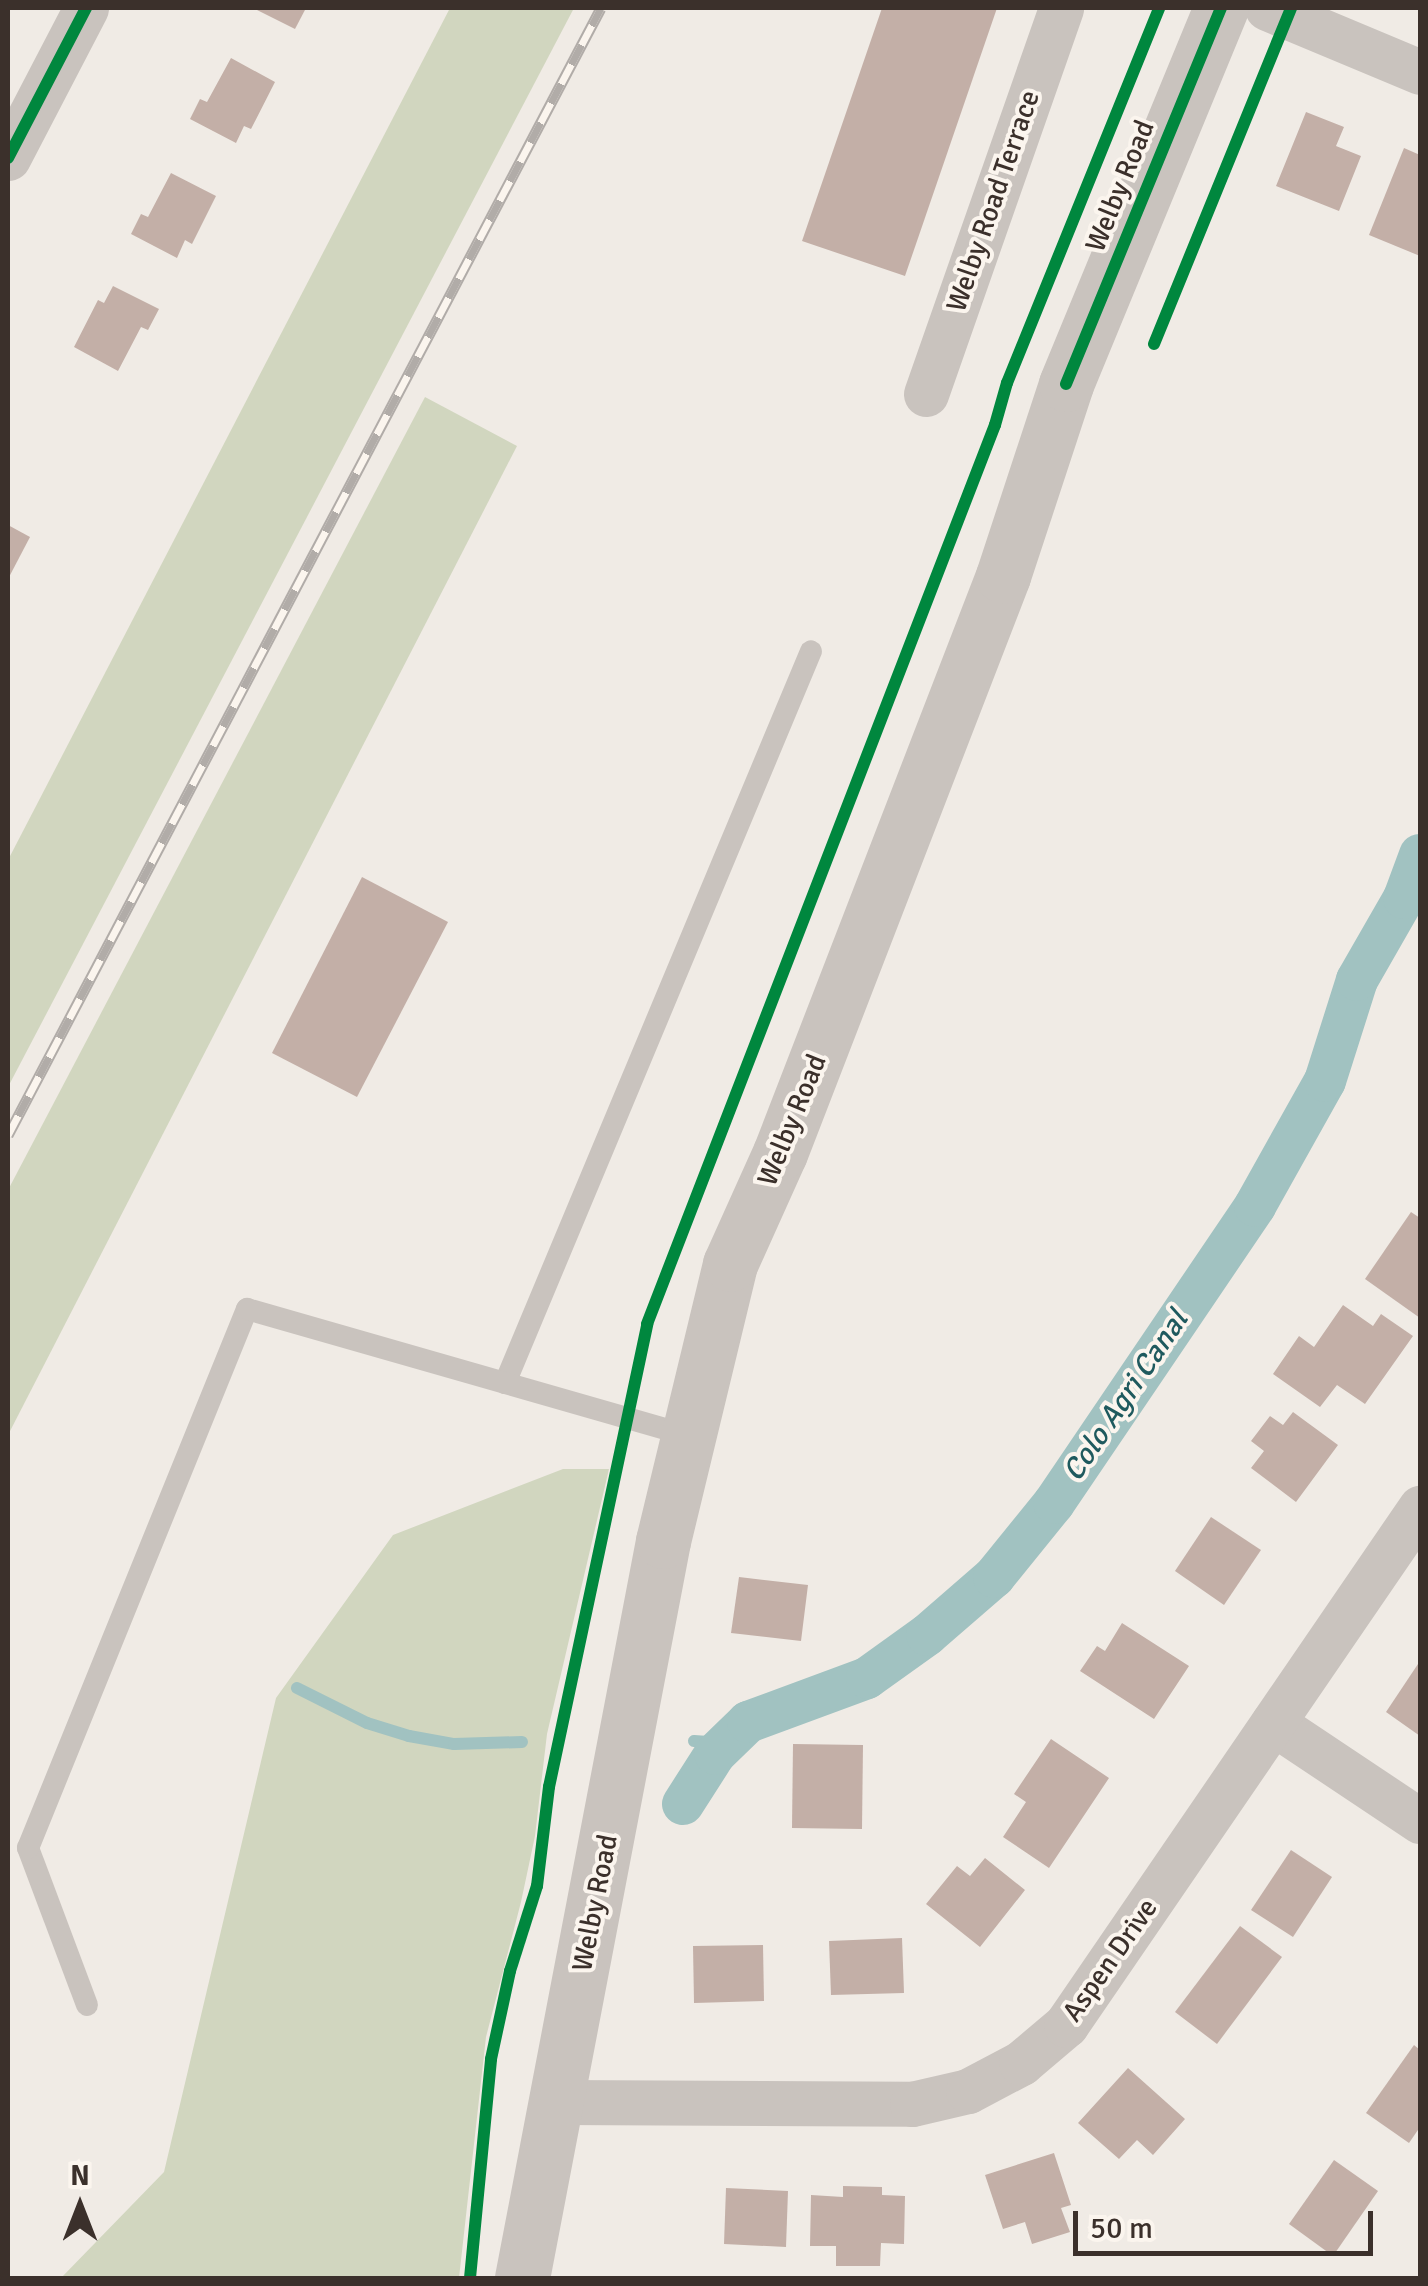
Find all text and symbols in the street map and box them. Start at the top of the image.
street label: Welby Road Terrace [939,86,1047,316]
street label: Welby Road [1078,115,1162,257]
street label: Welby Road [750,1049,834,1191]
water label: Colo Agri Canal [1056,1304,1196,1488]
street label: Welby Road [565,1832,625,1974]
street label: Aspen Drive [1055,1892,1165,2028]
north arrow [30,2156,130,2256]
text: N [70,2159,90,2193]
scale bar [1078,2191,1378,2253]
text: 50 m [1090,2210,1153,2247]

